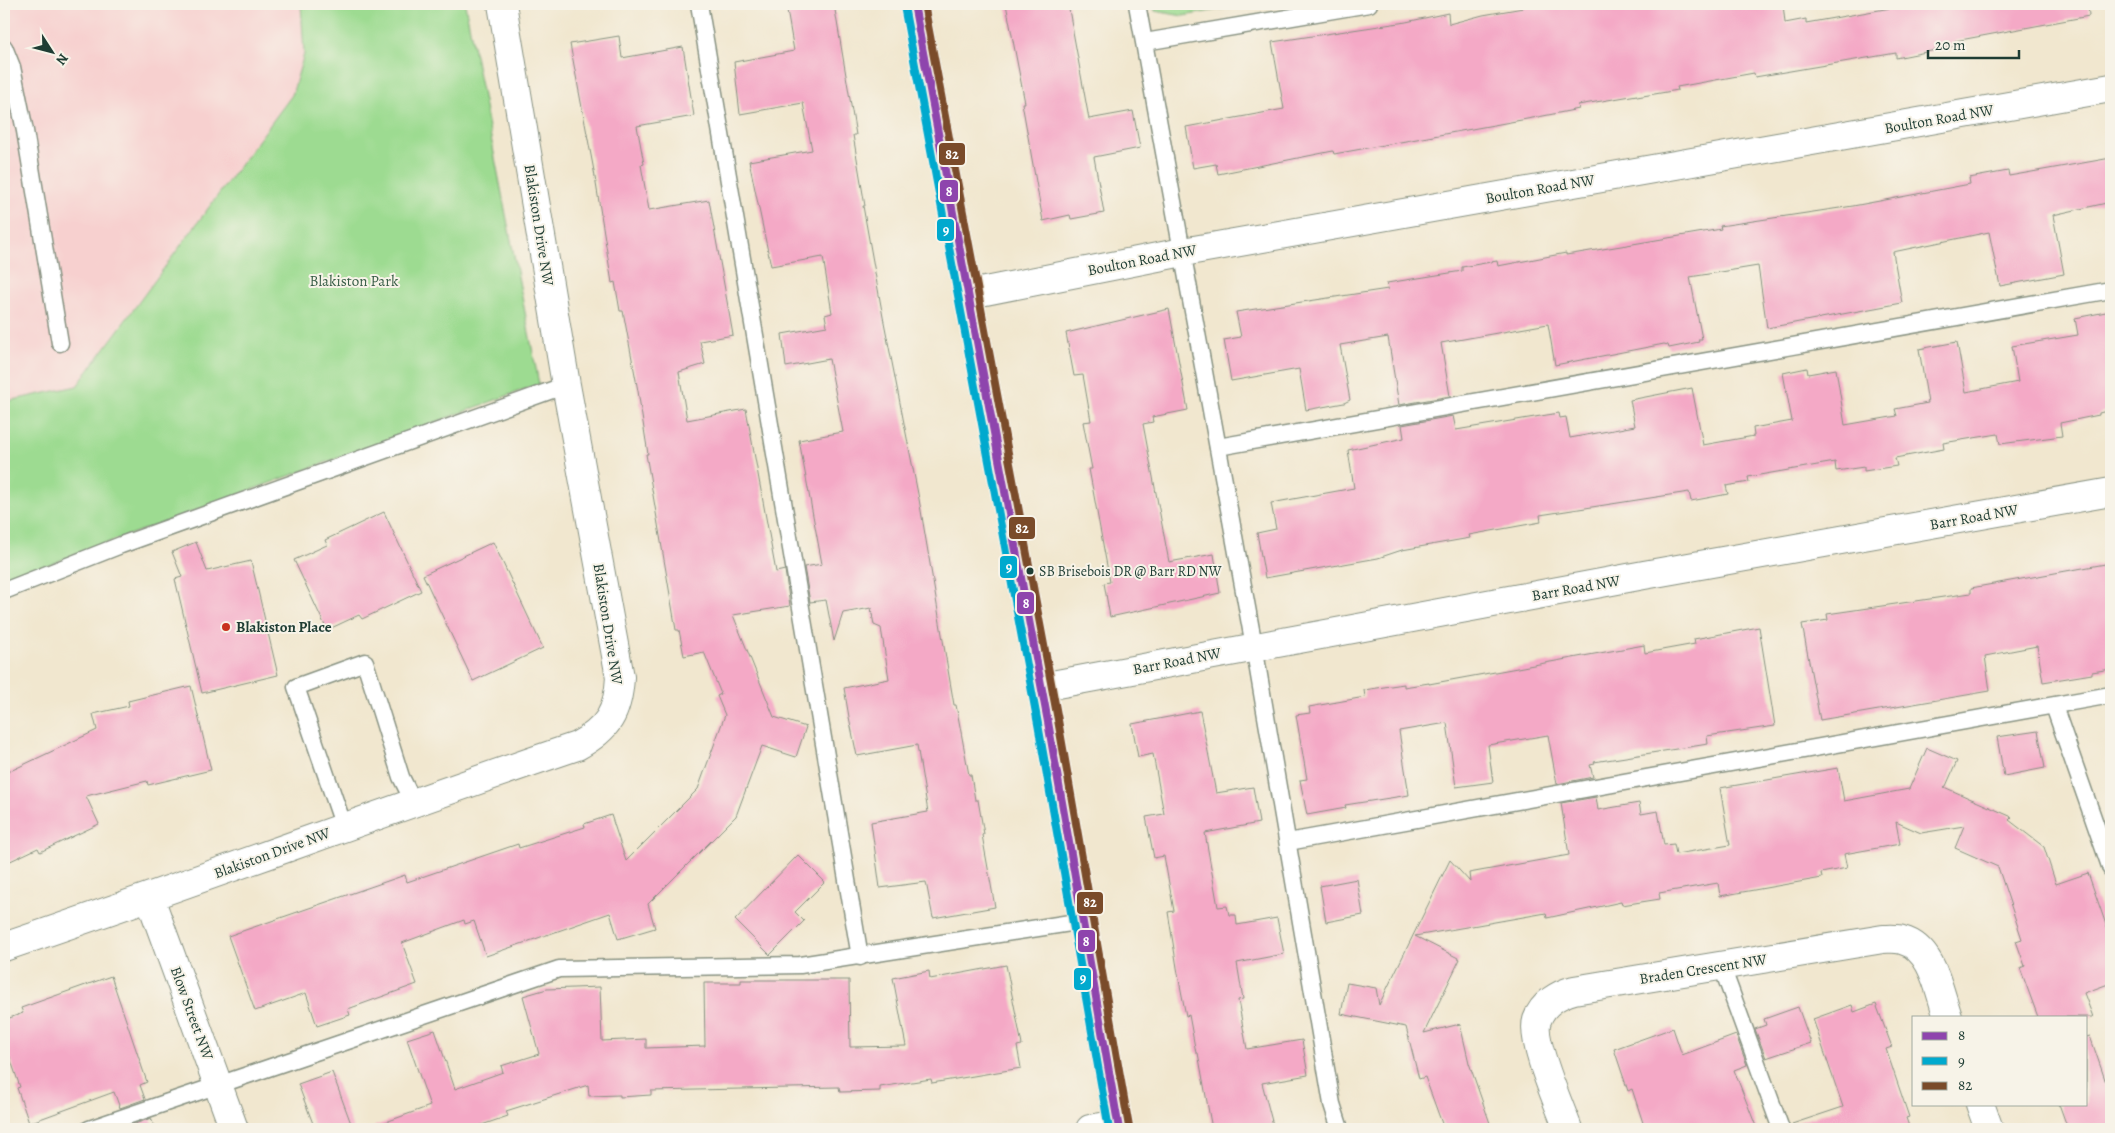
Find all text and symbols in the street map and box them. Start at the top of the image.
north arrow [28,28,78,78]
scale bar [1928,28,2019,60]
text: 20 m [1935,35,1966,55]
text: N [51,50,73,69]
street label: Boulton Road NW [1883,100,1995,138]
line badge: 82 [938,142,966,166]
text: 82 [945,145,959,164]
street label: Blakiston Drive NW [520,163,558,287]
street label: Boulton Road NW [1484,170,1596,208]
line badge: 8 [939,179,959,203]
text: 8 [946,182,953,201]
line badge: 9 [936,218,955,242]
text: 9 [943,221,950,240]
street label: Boulton Road NW [1086,240,1198,280]
park label: Blakiston Park [309,271,399,291]
street label: Barr Road NW [1928,499,2020,535]
line badge: 82 [1008,516,1036,540]
text: 82 [1015,519,1029,538]
line badge: 9 [999,555,1018,579]
text: 9 [1006,558,1013,577]
street label: Blakiston Drive NW [589,562,627,686]
place label: SB Brisebois DR @ Barr RD NW [1039,562,1223,581]
marker: SB Brisebois DR @ Barr RD NW [1025,566,1035,576]
street label: Barr Road NW [1530,570,1622,606]
line badge: 8 [1016,591,1035,615]
text: 8 [1023,594,1030,613]
place label: Blakiston Place [236,617,332,637]
marker: Blakiston Place [220,621,232,633]
street label: Barr Road NW [1131,643,1223,679]
street label: Blakiston Drive NW [211,823,333,883]
line badge: 82 [1076,891,1104,915]
text: 82 [1083,893,1097,912]
line badge: 8 [1077,929,1096,953]
text: 8 [1083,932,1090,951]
street label: Braden Crescent NW [1638,949,1768,989]
street label: Blow Street NW [166,964,218,1062]
line badge: 9 [1073,967,1092,991]
text: 9 [1080,969,1087,988]
legend [1912,1016,2088,1106]
text: 8 [1958,1025,1965,1045]
text: 9 [1958,1051,1965,1071]
text: 82 [1958,1075,1972,1095]

